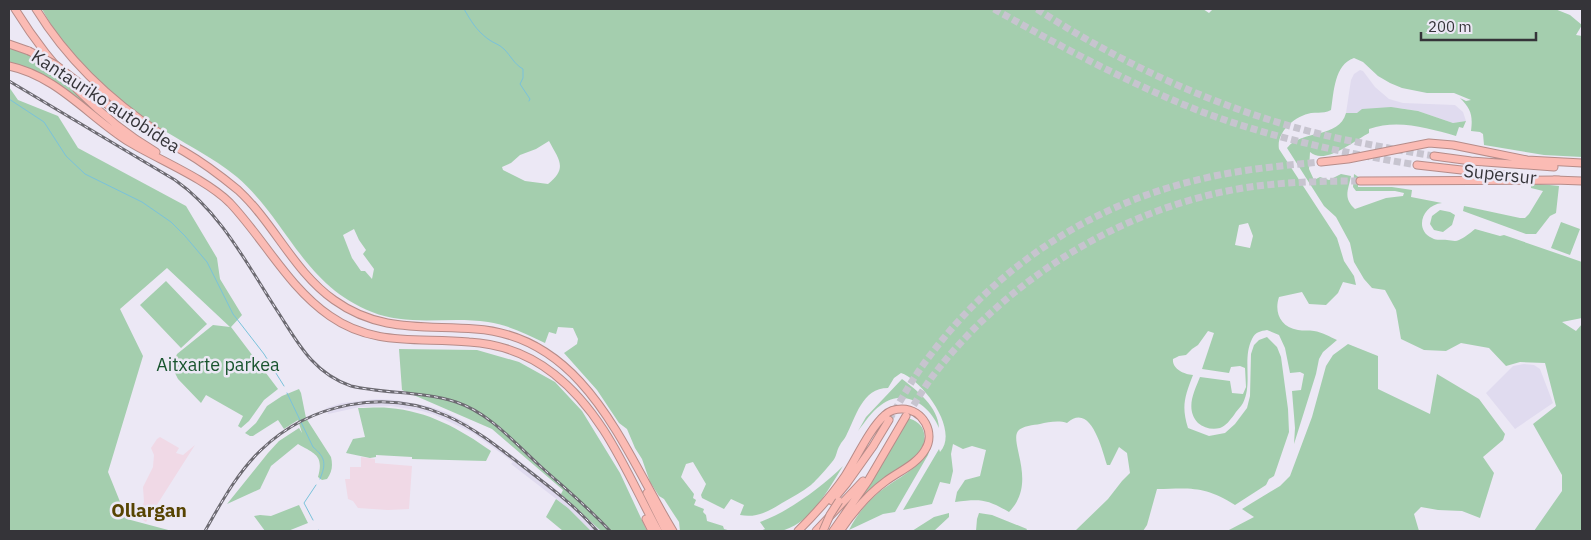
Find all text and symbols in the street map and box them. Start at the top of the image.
scale bar [1421,10,1536,42]
text: 200 m [1428,17,1472,36]
street label: Kantauriko autobidea [27,44,185,158]
street label: Supersur [1462,159,1538,189]
park label: Aitxarte parkea [156,353,280,376]
district label: Ollargan [111,498,187,522]

